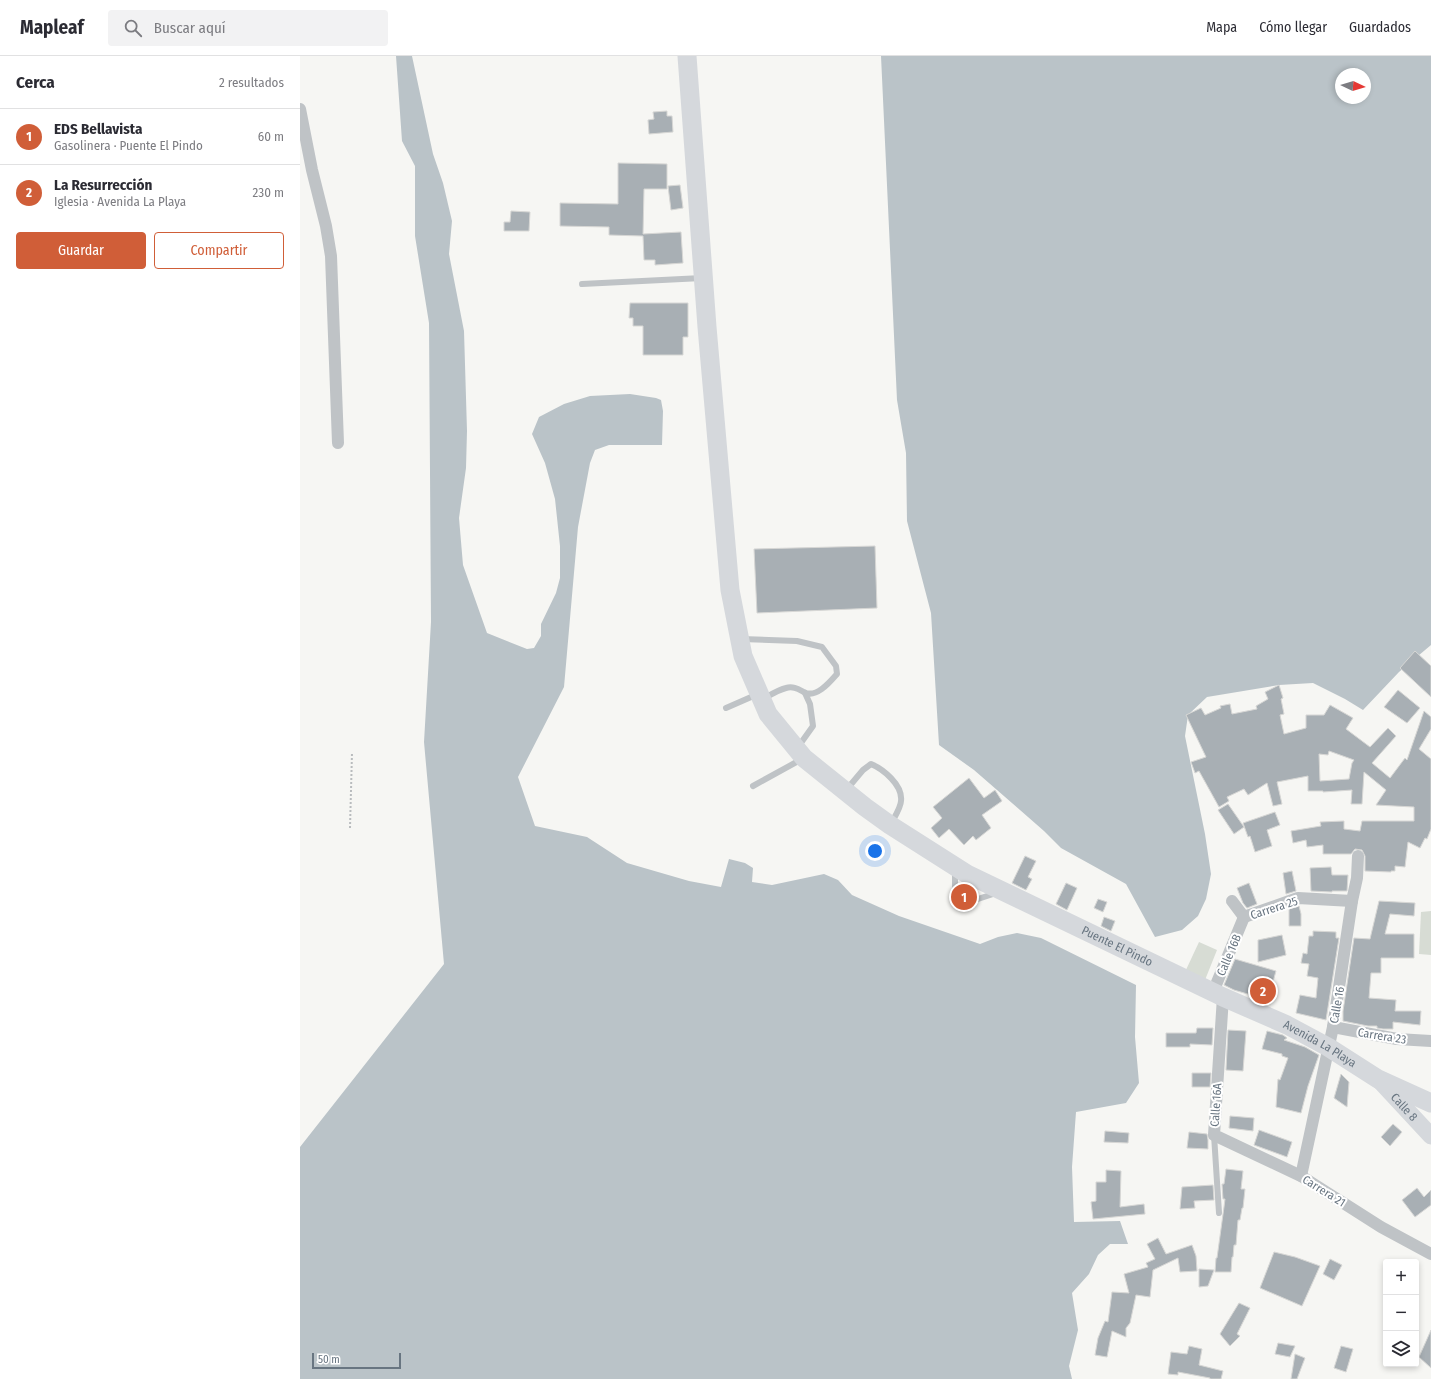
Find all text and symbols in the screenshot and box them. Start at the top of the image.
search box [108,10,388,46]
text: Mapleaf [20,16,84,39]
icon: search [122,17,144,39]
text: Buscar aquí [154,19,226,37]
text: Mapa [1206,19,1237,36]
text: Cómo llegar [1259,19,1327,36]
text: Guardados [1349,19,1411,36]
north arrow [1335,68,1371,104]
text: Cerca [16,72,55,93]
text: 2 resultados [219,75,284,90]
text: EDS Bellavista [54,120,142,138]
text: 1 [26,129,32,144]
text: 60 m [258,129,284,144]
text: Gasolinera · Puente El Pindo [54,138,203,153]
text: La Resurrección [54,176,152,194]
text: 2 [26,185,32,200]
text: 230 m [253,185,284,200]
text: Iglesia · Avenida La Playa [54,194,186,209]
button: Guardar [16,232,146,269]
button: Compartir [154,232,284,269]
your location [865,841,885,861]
pin: 1 [951,882,977,912]
street label: Carrera 25 [1248,894,1300,922]
street label: Puente El Pindo [1079,923,1155,969]
street label: Calle 16B [1214,932,1244,978]
pin: 2 [1250,976,1276,1006]
street label: Calle 16 [1327,985,1347,1025]
street label: Avenida La Playa [1281,1017,1359,1070]
street label: Carrera 23 [1357,1025,1407,1047]
street label: Calle 16A [1207,1082,1225,1127]
street label: Calle 8 [1388,1090,1420,1124]
street label: Carrera 21 [1300,1172,1348,1210]
map controls [1383,1259,1419,1367]
button: + [1383,1259,1419,1295]
button: − [1383,1295,1419,1331]
button: layers [1383,1331,1419,1367]
scale bar [312,1351,401,1370]
text: 50 m [318,1353,340,1366]

